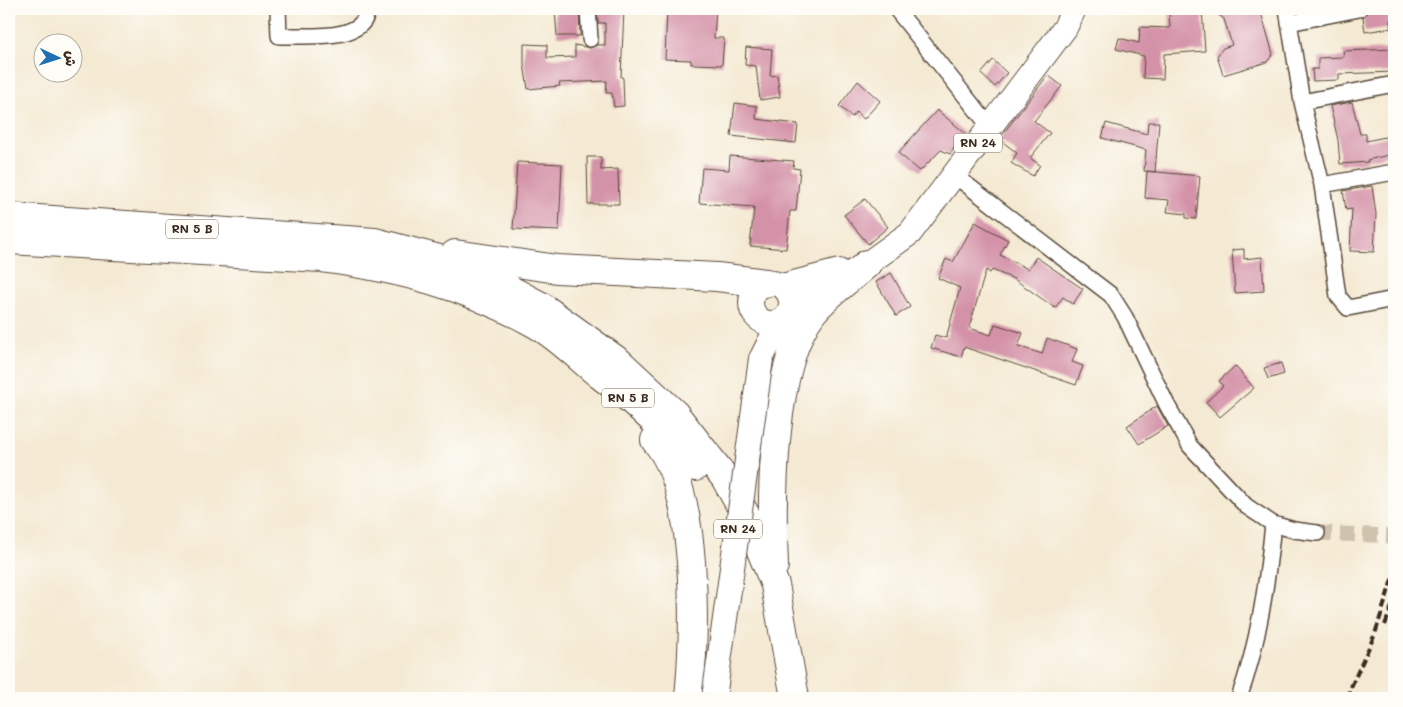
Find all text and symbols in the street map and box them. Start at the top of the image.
north arrow [32,32,82,82]
text: ش [61,51,81,67]
road number: RN 24 [954,134,1002,152]
road number: RN 5 B [166,220,218,238]
road number: RN 5 B [602,388,654,408]
road number: RN 24 [714,520,762,538]

